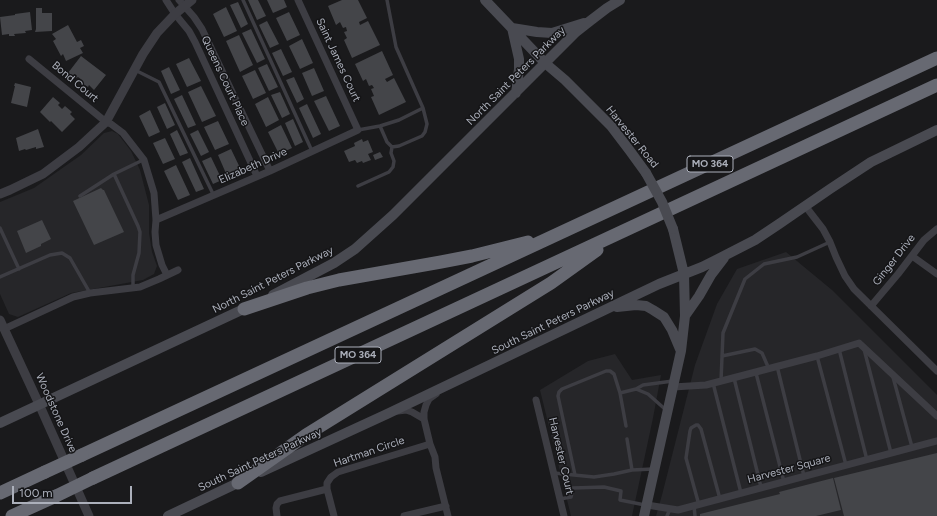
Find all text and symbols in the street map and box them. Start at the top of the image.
street label: Saint James Court [313,16,363,104]
street label: North Saint Peters Parkway [464,24,568,128]
street label: Queens Court Place [198,34,252,128]
street label: Bond Court [49,59,101,105]
street label: Harvester Road [603,103,661,171]
street label: Elizabeth Drive [217,145,289,187]
road number: MO 364 [687,156,733,172]
street label: Ginger Drive [870,232,918,288]
street label: North Saint Peters Parkway [210,244,336,316]
street label: South Saint Peters Parkway [489,286,617,358]
road number: MO 364 [335,347,381,363]
street label: Woodstone Drive [33,371,79,455]
street label: Harvester Court [546,416,576,496]
street label: South Saint Peters Parkway [196,426,324,494]
street label: Hartman Circle [332,434,406,470]
street label: Harvester Square [746,452,832,486]
scale bar [14,478,134,504]
text: 100 m [19,486,53,500]

